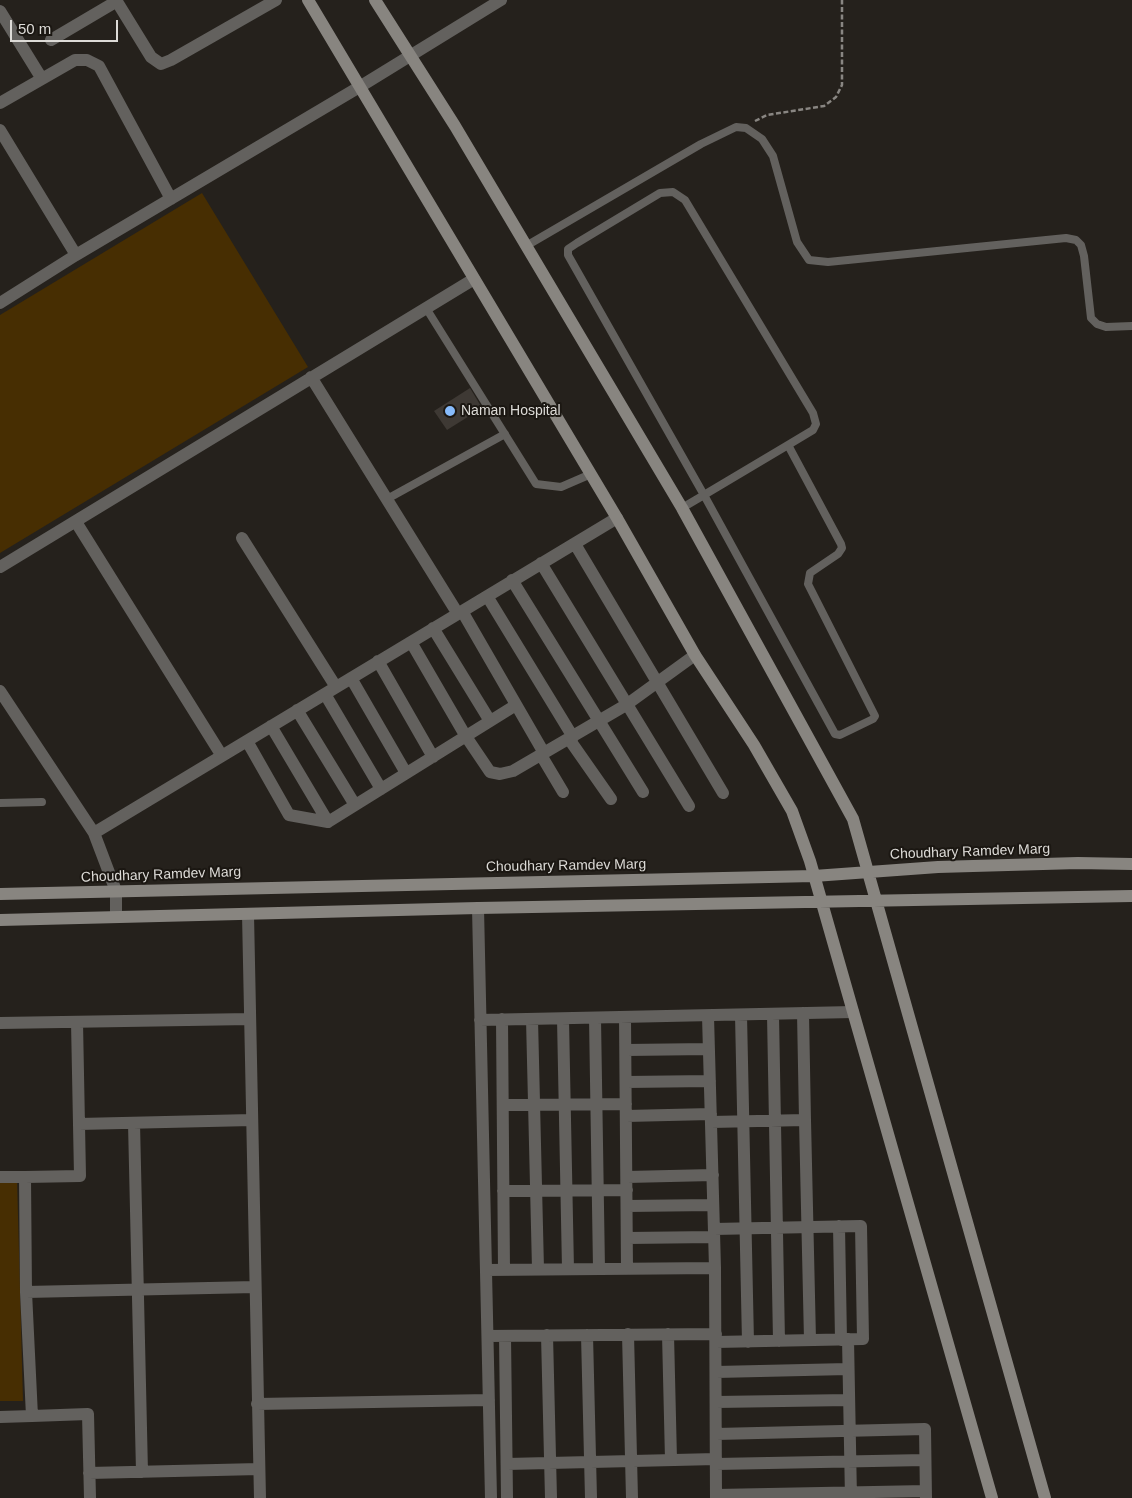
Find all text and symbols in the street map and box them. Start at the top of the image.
scale bar [12,10,120,42]
text: 50 m [18,20,51,37]
place label: Naman Hospital [461,403,561,419]
marker: Naman Hospital [443,404,457,418]
street label: Choudhary Ramdev Marg [890,841,1050,863]
street label: Choudhary Ramdev Marg [486,856,646,876]
street label: Choudhary Ramdev Marg [81,864,241,886]

